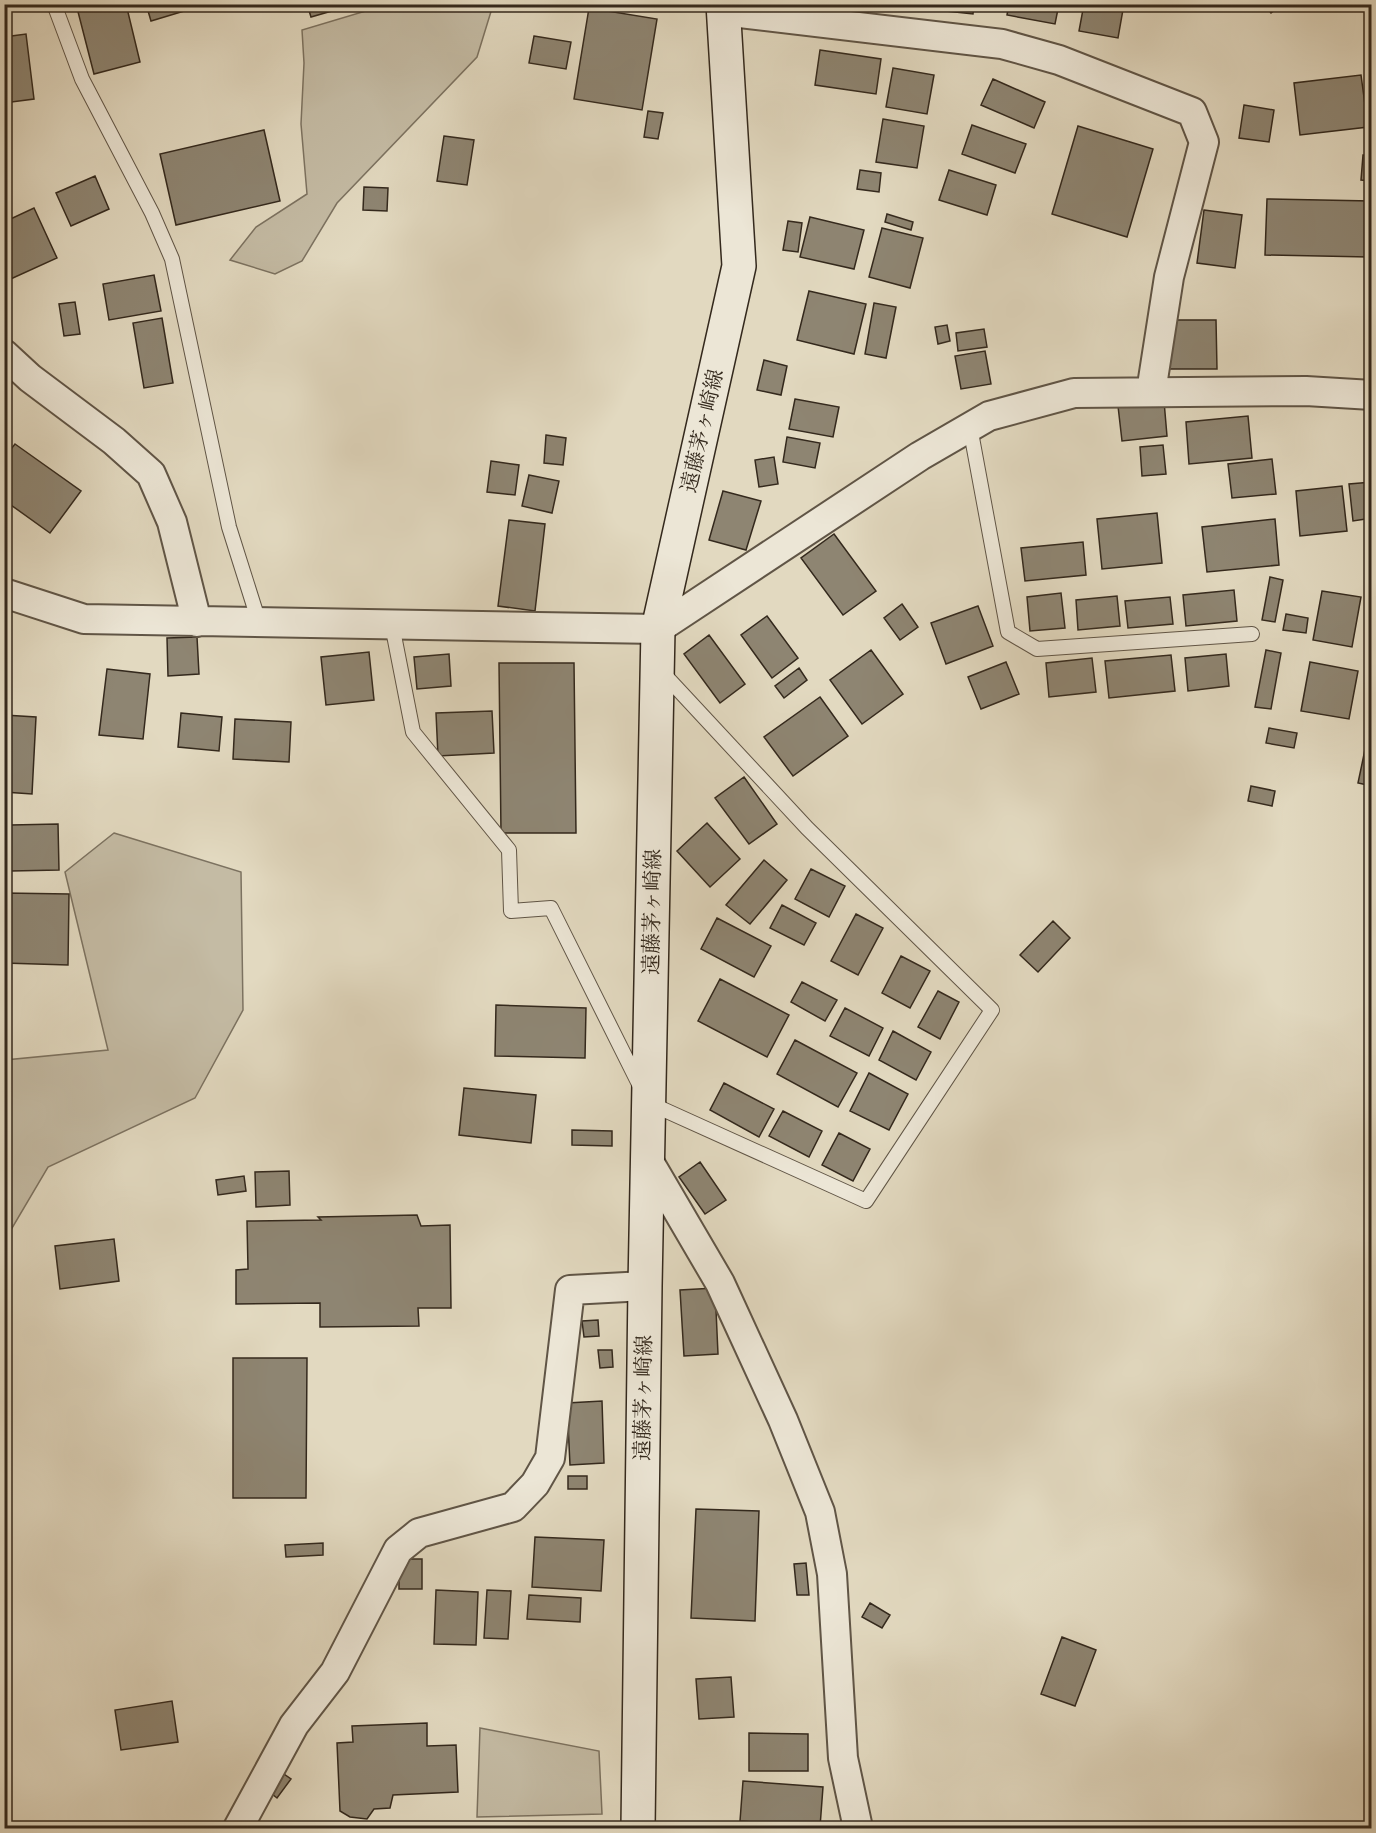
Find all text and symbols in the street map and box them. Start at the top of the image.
street label: 遠藤茅ヶ崎線 [676,367,730,495]
street label: 遠藤茅ヶ崎線 [639,849,667,975]
street label: 遠藤茅ヶ崎線 [630,1335,658,1461]

